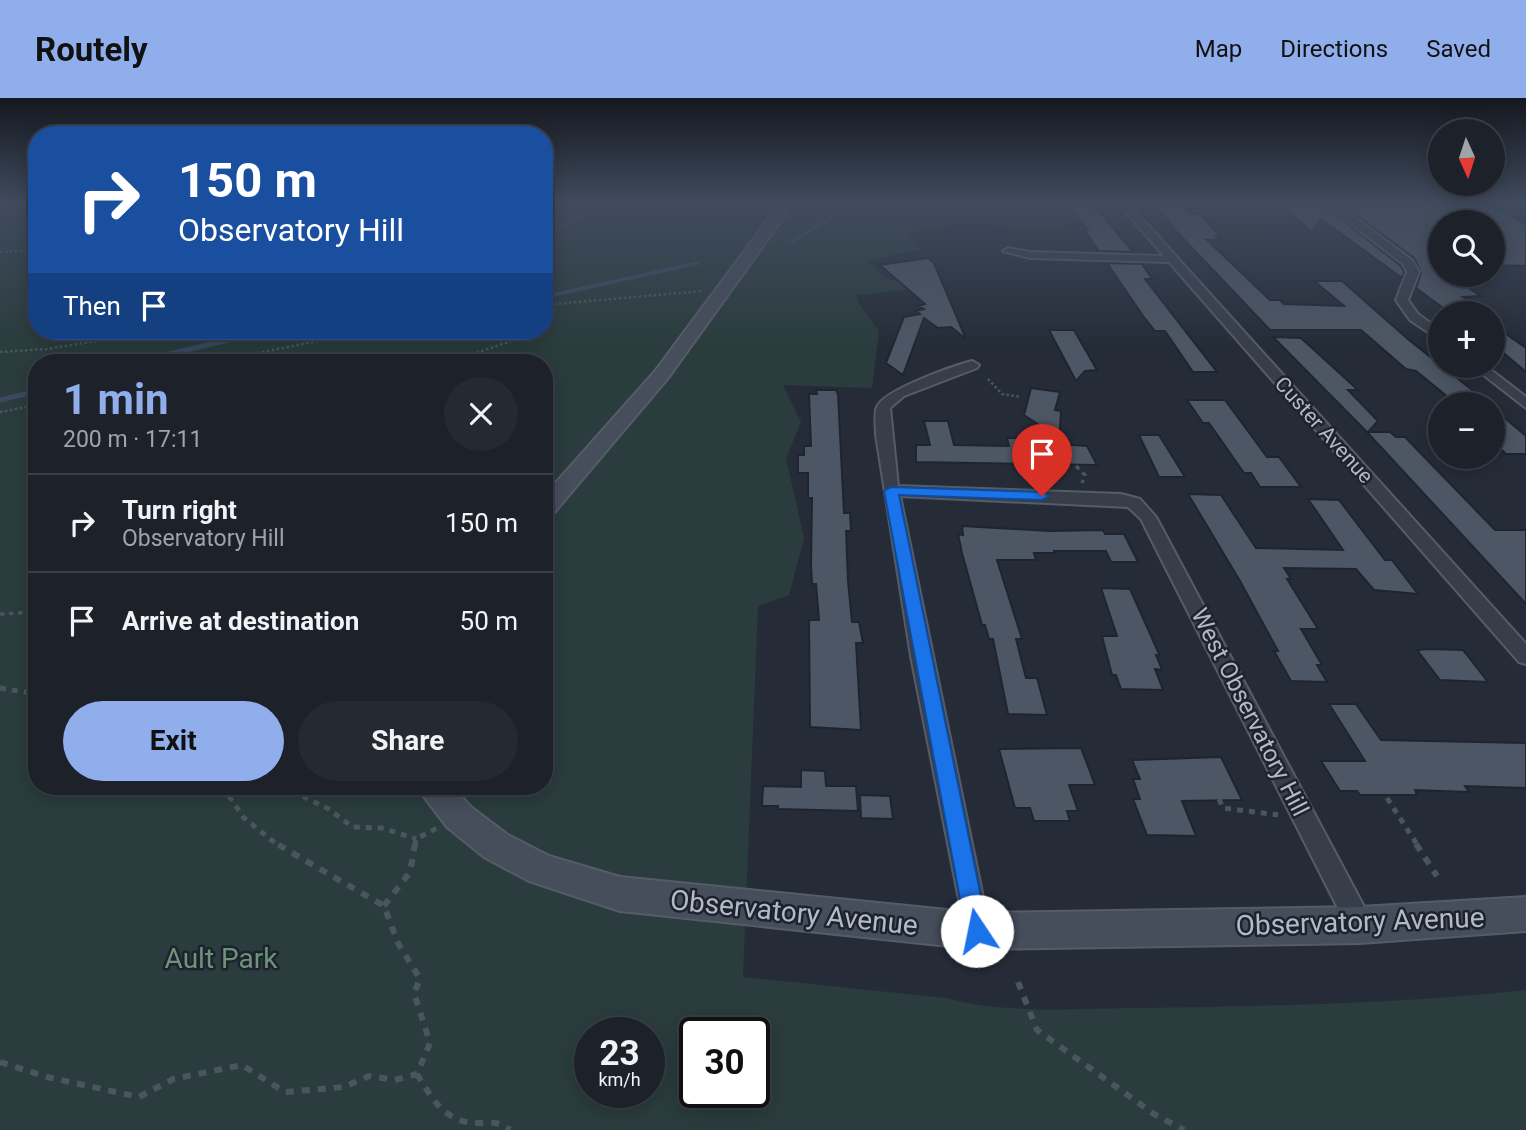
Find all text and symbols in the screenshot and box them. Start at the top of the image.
text: Routely [35,30,148,69]
text: Map [1195,35,1242,63]
text: Directions [1280,35,1388,63]
text: Saved [1426,35,1491,63]
north arrow [1428,119,1505,196]
map controls [1428,119,1505,469]
text: 150 m [178,152,317,209]
icon: right [63,154,154,245]
button: search [1428,210,1505,287]
text: Observatory Hill [178,211,404,249]
icon: arrive [135,287,173,325]
text: Then [63,291,121,321]
button: + [1428,301,1505,378]
street label: Custer Avenue [1270,372,1378,488]
text: 1 min [63,375,169,424]
button: close [444,377,518,451]
button: − [1428,392,1505,469]
pin [1012,424,1072,496]
text: 200 m · 17:11 [63,426,202,453]
icon: arrive [1023,435,1061,473]
text: Turn right [122,495,237,525]
icon: right [63,504,101,542]
text: 150 m [445,508,518,538]
text: Observatory Hill [122,525,284,552]
icon: arrive [63,602,101,640]
street label: West Observatory Hill [1185,603,1315,821]
text: Arrive at destination [122,606,359,636]
text: 50 m [460,606,518,636]
button: Exit [63,701,284,781]
button: Share [298,701,518,781]
street label: Observatory Avenue [668,883,919,942]
position arrow [940,894,1014,968]
street label: Observatory Avenue [1235,901,1485,942]
park label: Ault Park [165,942,278,975]
speed limit sign: 30 [679,1017,770,1108]
text: 23 [599,1033,640,1074]
text: km/h [598,1069,641,1090]

